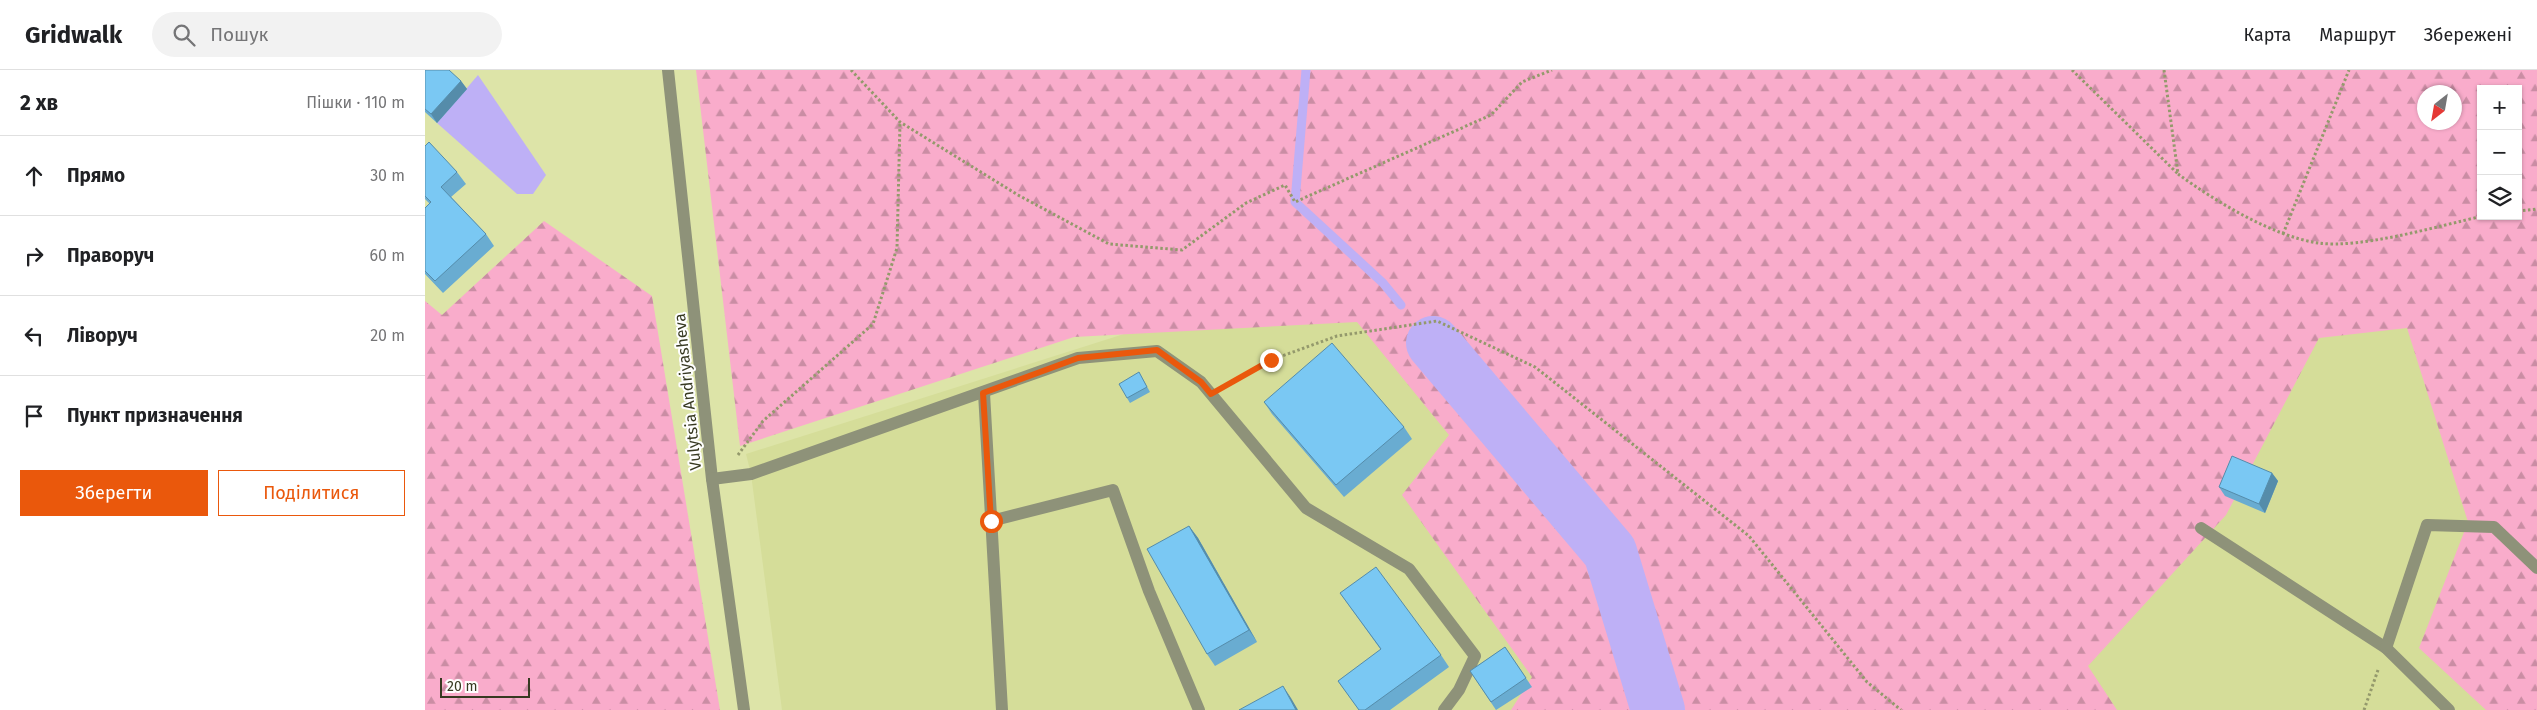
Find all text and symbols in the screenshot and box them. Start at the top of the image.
search box [152,12,502,57]
text: Gridwalk [25,21,122,49]
icon: search [170,21,198,49]
text: Пошук [210,23,268,46]
text: Карта [2244,24,2291,46]
text: Маршрут [2319,24,2396,46]
text: Збережені [2424,24,2512,46]
north arrow [2417,85,2462,130]
map controls [2477,85,2522,220]
button: + [2477,85,2522,130]
text: 2 хв [20,90,58,116]
text: Пішки · 110 m [306,93,405,112]
button: − [2477,130,2522,175]
icon: ahead [20,162,48,190]
text: Прямо [67,164,125,187]
text: 30 m [370,166,405,185]
button: layers [2477,175,2522,220]
icon: right [20,242,48,270]
text: Праворуч [67,244,154,267]
text: 60 m [370,246,405,265]
street label: Vulytsia Andriyasheva [670,312,705,471]
icon: left [20,322,48,350]
text: Ліворуч [67,324,138,347]
text: 20 m [370,326,405,345]
route end [1260,349,1283,372]
icon: arrive [20,402,48,430]
text: Пункт призначення [67,404,243,427]
button: Зберегти [20,470,208,516]
button: Поділитися [218,470,405,516]
route start [980,510,1003,533]
scale bar [440,675,530,698]
text: 20 m [447,678,477,695]

